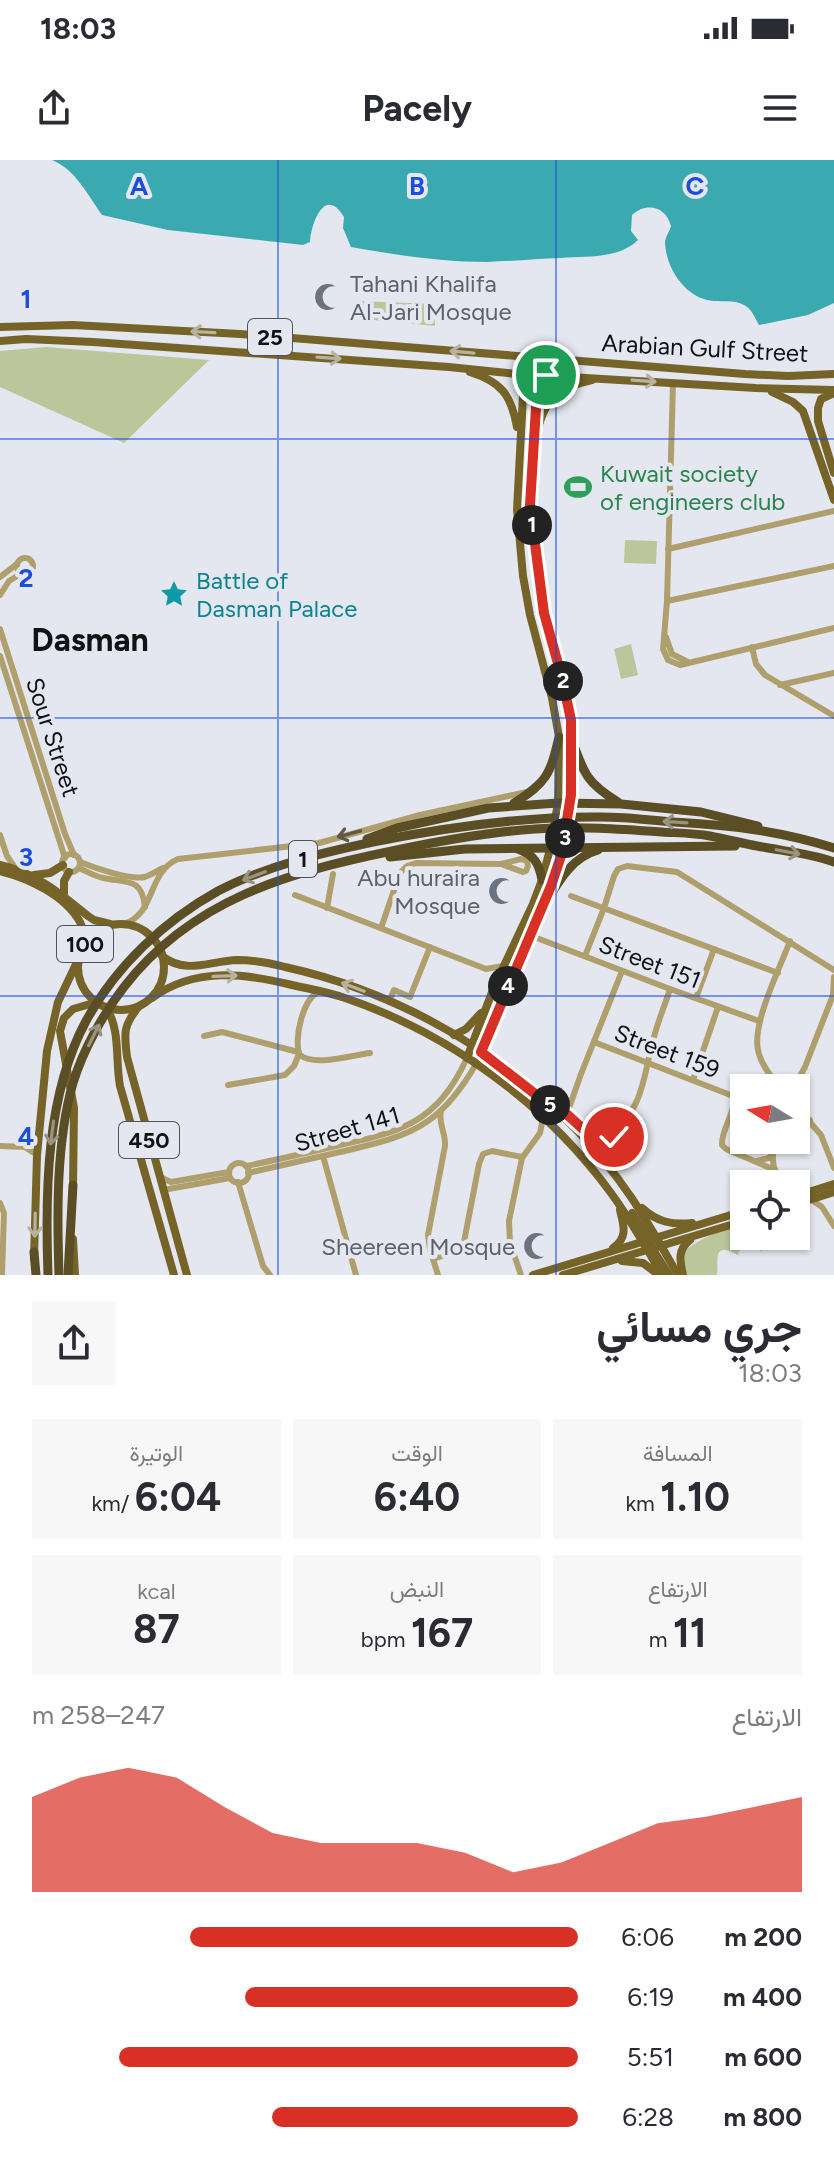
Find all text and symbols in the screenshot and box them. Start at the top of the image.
text: 18:03 [40,10,116,47]
icon: share [32,86,76,130]
icon: menu [758,86,802,130]
text: Pacely [362,87,472,130]
text: A [130,170,149,202]
text: B [409,170,425,202]
text: C [686,170,705,202]
place label: Tahani Khalifa Al-Jari Mosque [350,269,512,326]
mosque icon: Tahani Khalifa Al-Jari Mosque [313,282,343,312]
text: 1 [21,283,31,315]
road number: 25 [248,319,292,355]
one-way arrow [190,324,217,339]
street label: Arabian Gulf Street [601,328,809,368]
pin [512,341,580,409]
one-way arrow [449,344,476,359]
one-way arrow [315,351,342,366]
icon: arrive [524,353,568,397]
one-way arrow [630,374,657,389]
place label: Kuwait society of engineers club [600,459,785,516]
sports icon: Kuwait society of engineers club [563,472,593,502]
pin: 1 [512,505,552,545]
text: 1 [527,511,537,538]
text: 2 [18,562,34,594]
place label: Battle of Dasman Palace [196,566,357,623]
place icon: Battle of Dasman Palace [159,579,189,609]
district label: Dasman [31,621,149,659]
pin: 2 [543,661,583,701]
text: 2 [557,667,569,694]
street label: Sour Street [20,674,86,800]
one-way arrow [662,814,689,829]
pin: 3 [545,818,585,858]
text: 3 [559,824,571,851]
one-way arrow [337,828,363,843]
text: 3 [19,841,33,873]
road number: 1 [289,841,317,877]
one-way arrow [775,845,800,860]
place label: Abu huraira Mosque [357,863,480,920]
one-way arrow [242,870,267,884]
mosque icon: Abu huraira Mosque [487,876,517,906]
road number: 100 [57,926,113,962]
street label: Street 151 [595,929,705,995]
pin: 4 [488,966,528,1006]
one-way arrow [211,968,238,983]
text: 4 [501,972,515,999]
one-way arrow [341,979,366,993]
street label: Street 159 [610,1018,724,1084]
one-way arrow [87,1023,103,1047]
north arrow [730,1074,810,1154]
map controls [730,1074,810,1250]
pin: 5 [530,1085,570,1125]
text: 5 [544,1091,556,1118]
street label: Street 141 [291,1100,403,1158]
pin [580,1103,648,1171]
icon: check [592,1115,636,1159]
one-way arrow [45,1119,60,1146]
text: 4 [18,1120,34,1152]
road number: 450 [119,1122,179,1158]
button: locate [730,1170,810,1250]
one-way arrow [27,1211,43,1238]
mosque icon: Sheereen Mosque [522,1231,552,1261]
place label: Sheereen Mosque [321,1232,515,1261]
text: جري مسائي [596,1300,802,1353]
button: share [32,1301,116,1385]
text: 18:03 [738,1357,802,1389]
text: الوتيرة [129,1440,183,1467]
text: الوقت [391,1440,443,1467]
text: المسافة [643,1440,713,1467]
text: 6:04 [135,1473,221,1521]
text: 6:40 [374,1473,460,1521]
text: 1.10 [660,1473,730,1521]
text: /km [91,1490,135,1517]
text: km [625,1490,660,1517]
text: النبض [390,1576,444,1603]
text: الارتفاع [648,1576,708,1603]
text: kcal [137,1578,176,1605]
text: 87 [133,1605,180,1653]
text: 167 [411,1609,473,1657]
text: 11 [673,1609,707,1657]
text: bpm [361,1626,411,1653]
text: m [649,1626,673,1653]
text: 247–258 m [32,1699,165,1731]
text: الارتفاع [731,1701,802,1733]
text: 6:06 [621,1921,674,1953]
text: 200 m [724,1921,802,1953]
text: 6:19 [627,1981,674,2013]
text: 400 m [723,1981,802,2013]
text: 5:51 [627,2041,674,2073]
text: 600 m [724,2041,802,2073]
text: 6:28 [622,2101,674,2133]
text: 800 m [724,2101,802,2133]

